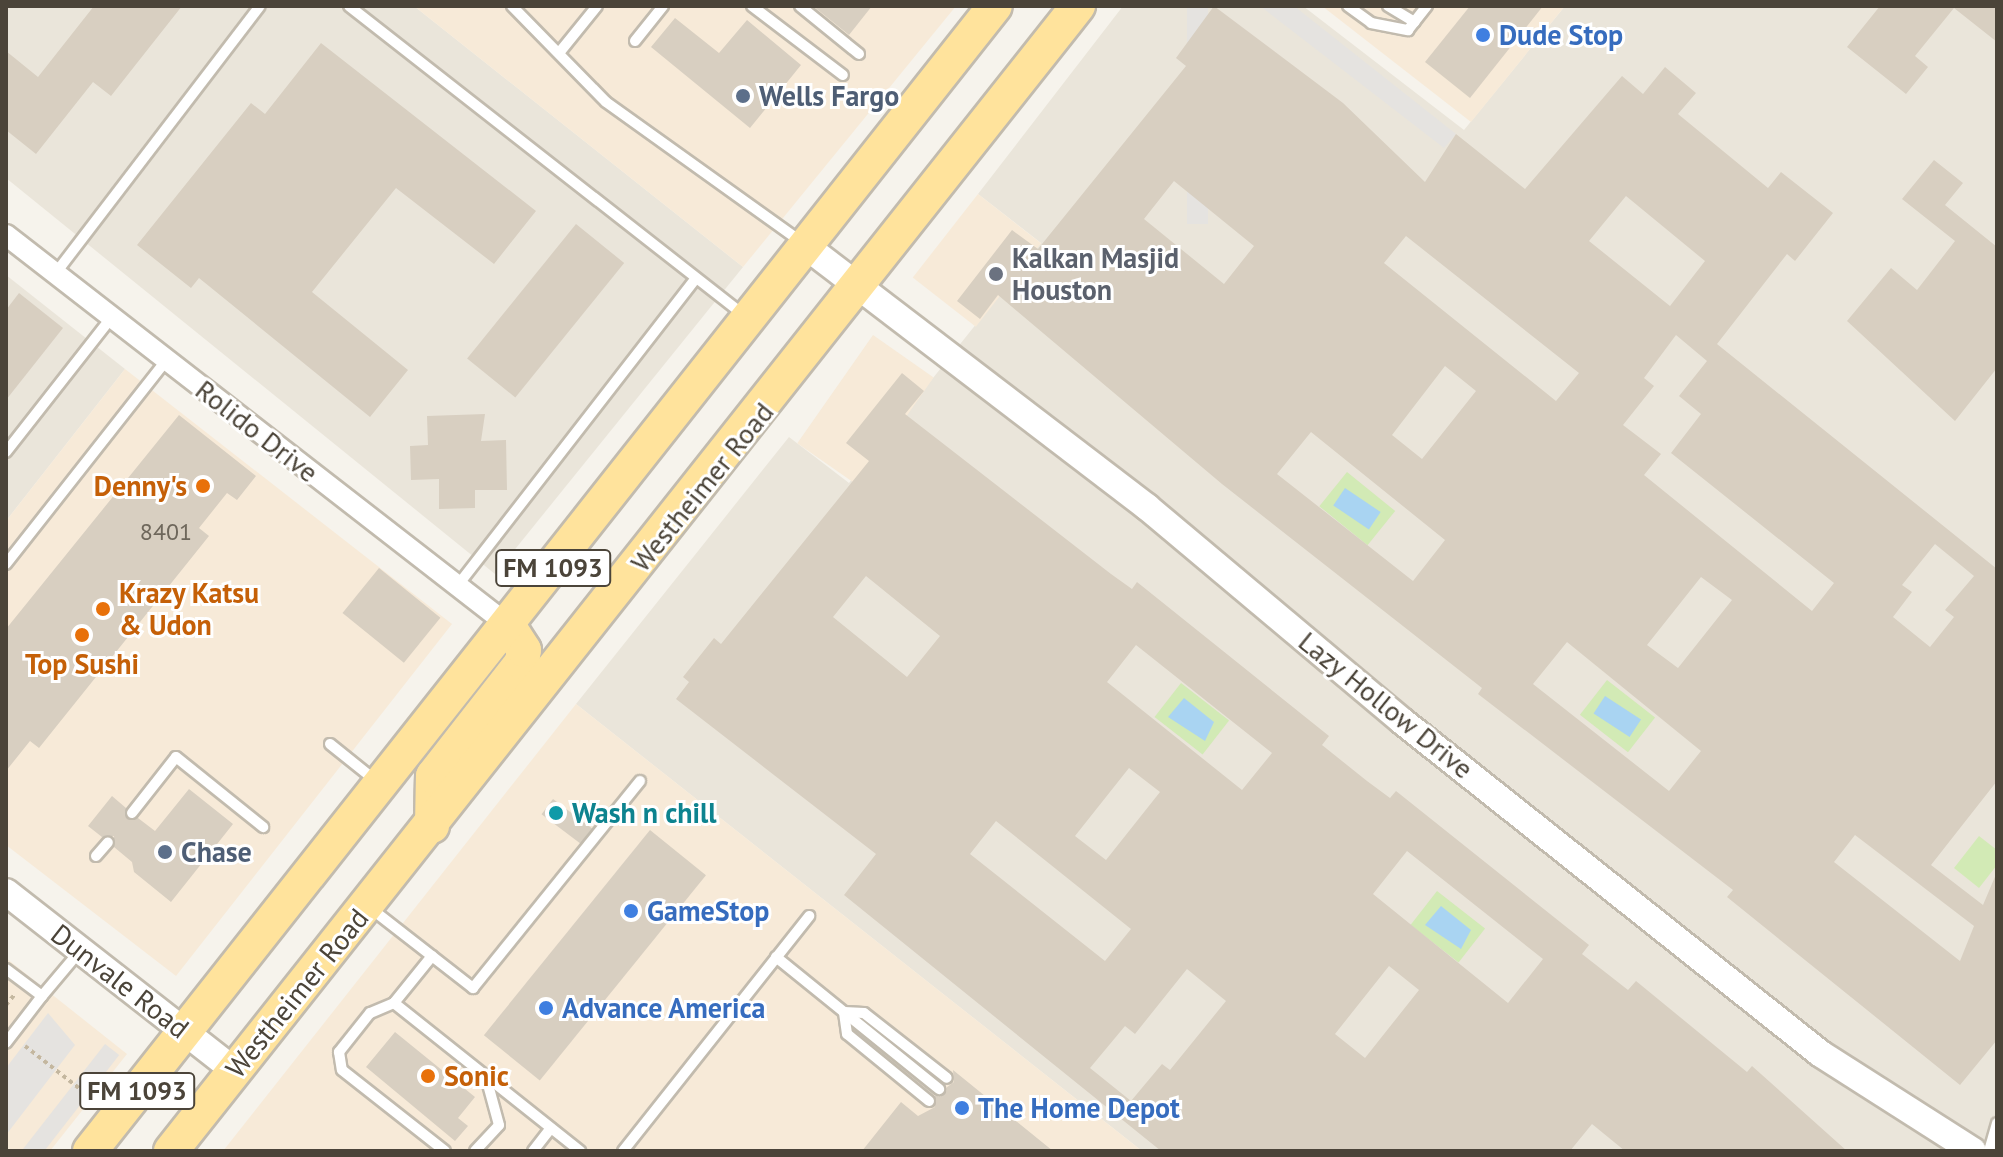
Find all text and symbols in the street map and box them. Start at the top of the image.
place label: Dude Stop [1499,18,1623,52]
marker: Dude Stop [1474,26,1492,44]
place label: Wells Fargo [759,79,899,113]
marker: Wells Fargo [734,87,752,105]
place label: Kalkan Masjid Houston [1012,241,1179,307]
marker: Kalkan Masjid Houston [987,265,1005,283]
street label: Rolido Drive [189,373,325,489]
street label: Westheimer Road [624,396,780,578]
place label: Denny's [94,469,187,503]
marker: Denny's [194,477,212,495]
house number: 8401 [140,518,192,546]
road number: FM 1093 [495,546,611,590]
place label: Krazy Katsu & Udon [119,576,260,642]
marker: Krazy Katsu & Udon [94,600,112,618]
street label: Lazy Hollow Drive [1291,624,1481,786]
marker: Top Sushi [73,626,91,644]
place label: Top Sushi [25,647,139,681]
place label: Wash n chill [572,796,717,830]
marker: Wash n chill [547,804,565,822]
place label: Chase [181,835,252,869]
marker: Chase [156,843,174,861]
place label: GameStop [647,894,769,928]
street label: Westheimer Road [219,902,375,1084]
marker: GameStop [622,902,640,920]
street label: Dunvale Road [45,917,195,1045]
place label: Advance America [562,991,767,1025]
marker: Advance America [537,999,555,1017]
place label: Sonic [444,1059,509,1093]
marker: Sonic [419,1067,437,1085]
road number: FM 1093 [79,1069,195,1113]
place label: The Home Depot [978,1091,1180,1125]
marker: The Home Depot [953,1099,971,1117]

